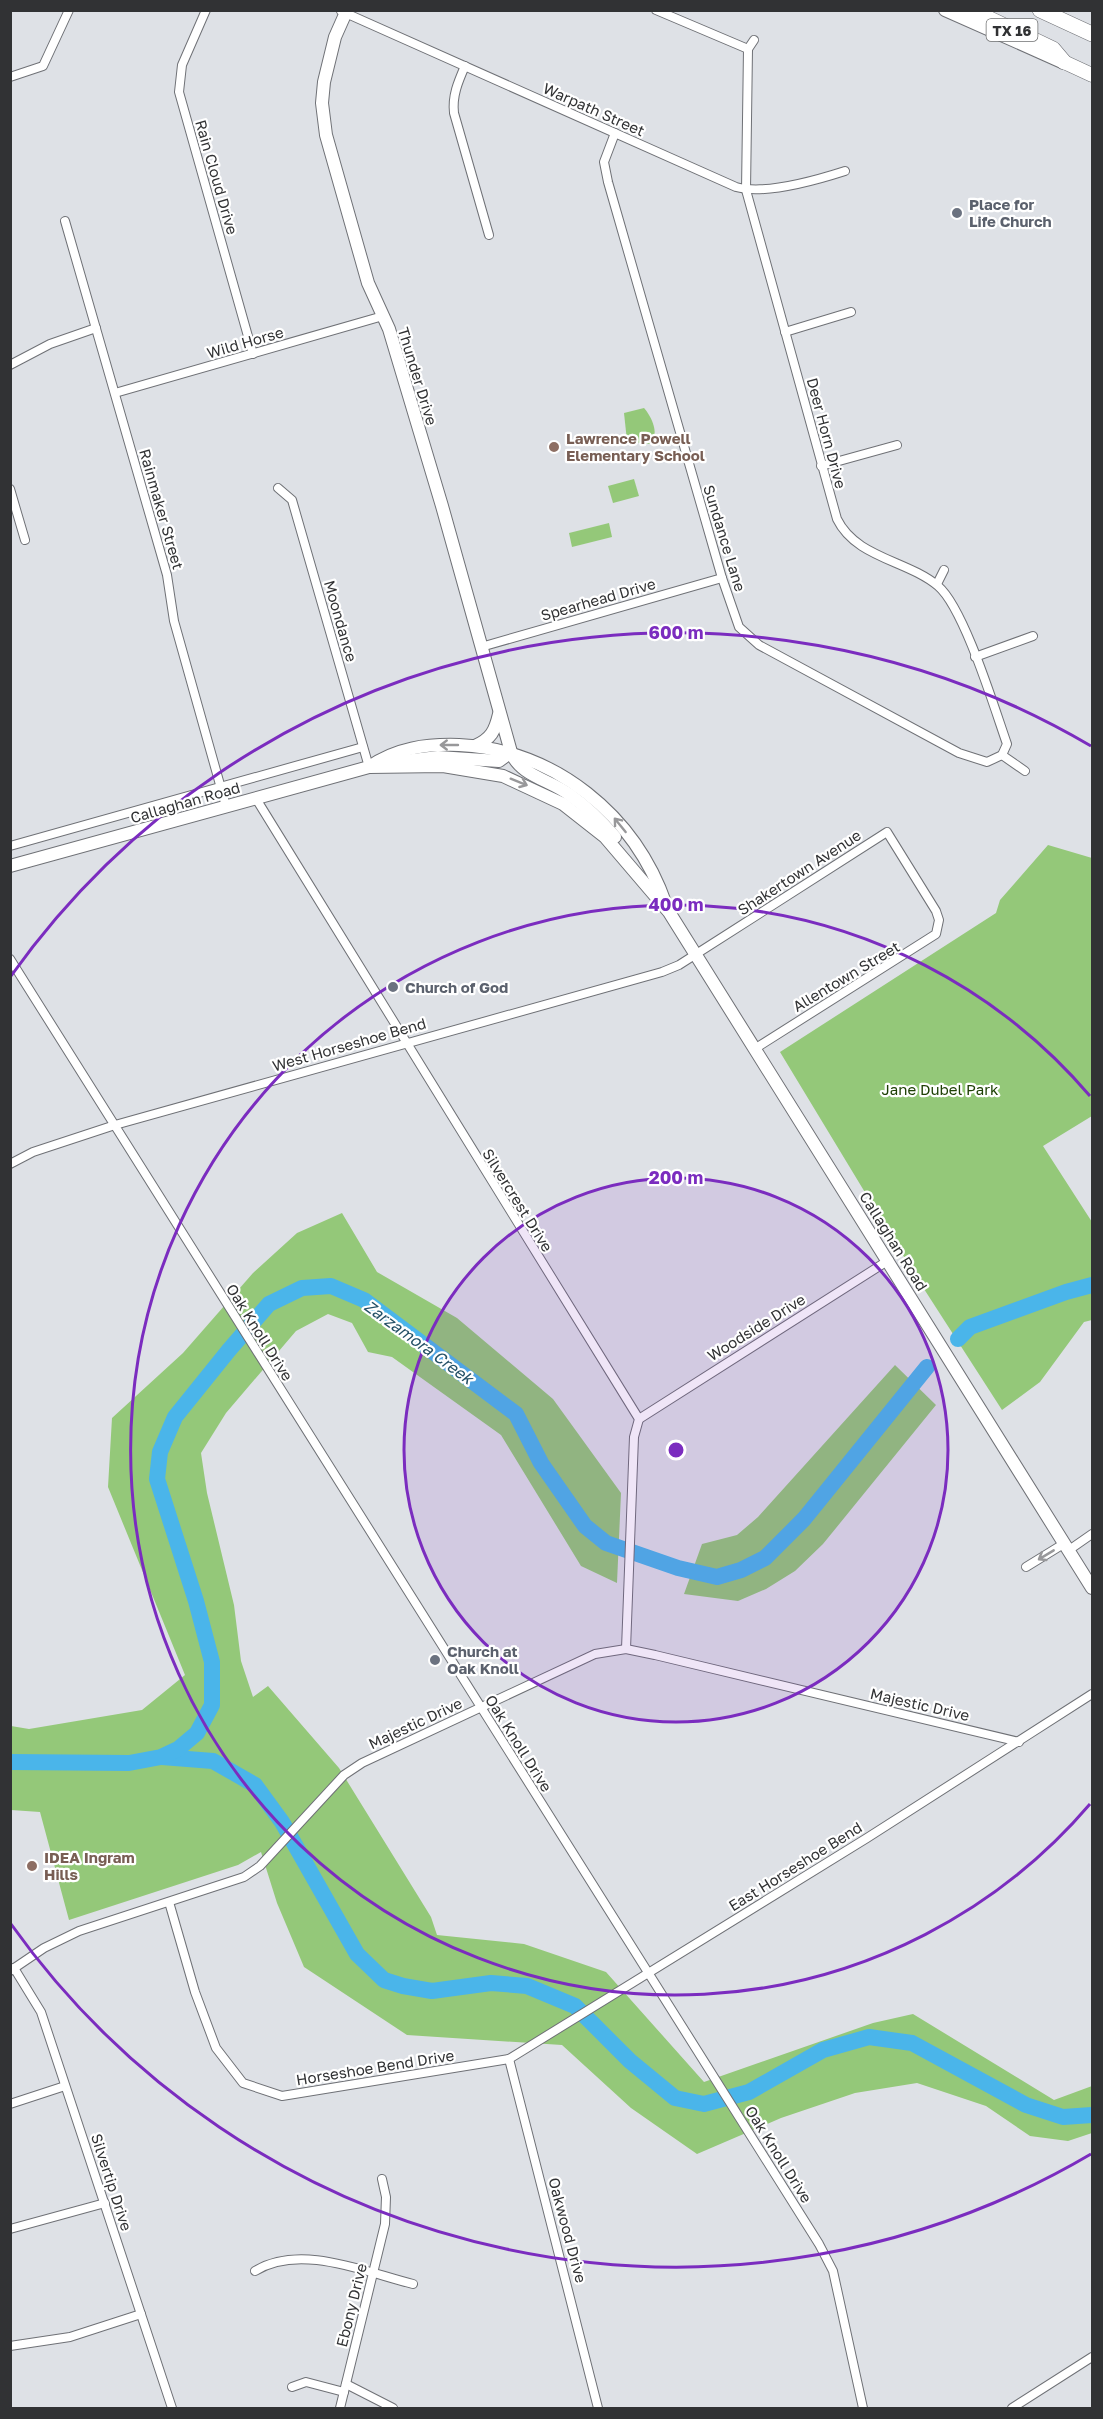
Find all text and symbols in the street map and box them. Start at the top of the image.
road number: TX 16 [986,19,1038,41]
street label: Warpath Street [541,79,647,139]
street label: Rain Cloud Drive [192,118,242,237]
place label: Place for Life Church [969,195,1052,230]
marker: Place for Life Church [950,206,964,220]
street label: Wild Horse [205,322,286,362]
street label: Thunder Drive [395,325,442,427]
street label: Deer Horn Drive [804,376,851,491]
place label: Lawrence Powell Elementary School [566,429,705,464]
marker: Lawrence Powell Elementary School [547,440,561,454]
street label: Rainmaker Street [136,447,188,571]
street label: Sundance Lane [700,483,750,594]
street label: Spearhead Drive [539,574,658,624]
street label: Moondance [321,578,361,664]
text: 600 m [648,621,704,643]
one-way arrow [440,739,460,751]
one-way arrow [510,777,528,788]
street label: Callaghan Road [128,778,242,826]
one-way arrow [614,817,627,833]
street label: Shakertown Avenue [734,825,864,919]
text: 400 m [649,893,703,915]
street label: Allentown Street [789,937,903,1015]
place label: Church of God [405,978,508,996]
marker: Church of God [386,980,400,994]
street label: West Horseshoe Bend [270,1013,428,1075]
park label: Jane Dubel Park [881,1080,999,1098]
street label: Silvercrest Drive [479,1145,557,1255]
text: 200 m [649,1166,703,1188]
street label: Callaghan Road [856,1188,932,1294]
street label: Oak Knoll Drive [223,1280,297,1384]
street label: Woodside Drive [704,1290,808,1364]
water label: Zarzamora Creek [361,1296,479,1389]
centre of rings [666,1440,686,1460]
one-way arrow [1038,1549,1055,1561]
place label: Church at Oak Knoll [447,1642,519,1677]
marker: Church at Oak Knoll [428,1653,442,1667]
street label: Majestic Drive [869,1684,972,1724]
street label: Oak Knoll Drive [482,1691,556,1795]
street label: Majestic Drive [365,1693,465,1753]
street label: East Horseshoe Bend [725,1818,865,1914]
place label: IDEA Ingram Hills [44,1848,135,1883]
marker: IDEA Ingram Hills [25,1859,39,1873]
street label: Horseshoe Bend Drive [295,2046,456,2088]
street label: Oak Knoll Drive [742,2102,816,2206]
street label: Silvertip Drive [88,2131,136,2233]
street label: Oakwood Drive [545,2175,591,2285]
street label: Ebony Drive [332,2261,370,2349]

